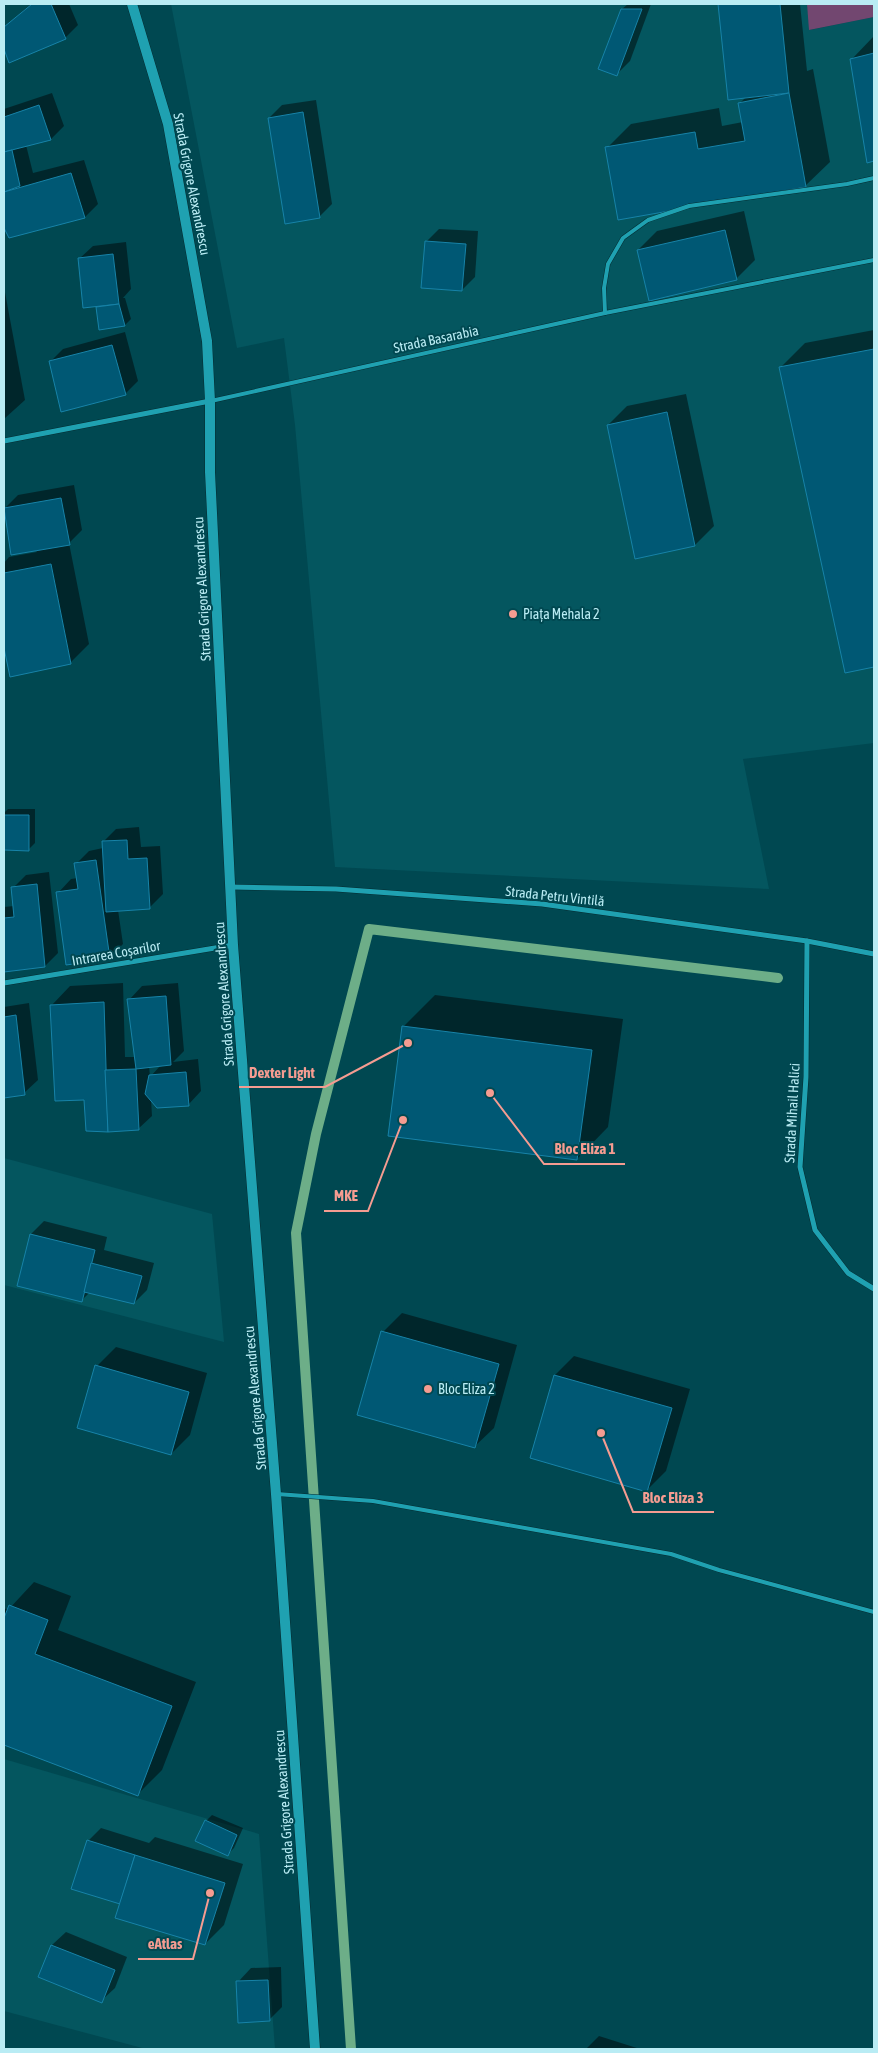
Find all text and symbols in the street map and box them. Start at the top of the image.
street label: Strada Grigore Alexandrescu [170,112,214,256]
street label: Strada Basarabia [392,322,480,356]
street label: Strada Grigore Alexandrescu [190,516,214,662]
place label: Piața Mehala 2 [523,606,600,622]
marker: Piața Mehala 2 [507,608,519,620]
street label: Strada Petru Vintilă [505,883,605,909]
street label: Strada Grigore Alexandrescu [211,921,237,1067]
street label: Intrarea Coșarilor [70,937,162,969]
callout: Dexter Light [239,1057,325,1087]
street label: Strada Mihail Halici [781,1063,803,1163]
text: Dexter Light [249,1064,316,1081]
callout: Bloc Eliza 1 [544,1134,625,1164]
text: Bloc Eliza 1 [555,1140,615,1157]
callout: MKE [324,1181,368,1211]
text: MKE [334,1187,359,1204]
street label: Strada Grigore Alexandrescu [241,1325,269,1471]
place label: Bloc Eliza 2 [438,1381,495,1397]
marker: Bloc Eliza 2 [422,1383,434,1395]
callout: Bloc Eliza 3 [633,1482,714,1512]
text: Bloc Eliza 3 [643,1489,703,1506]
street label: Strada Grigore Alexandrescu [271,1729,297,1875]
callout: eAtlas [138,1929,193,1959]
text: eAtlas [148,1935,183,1952]

